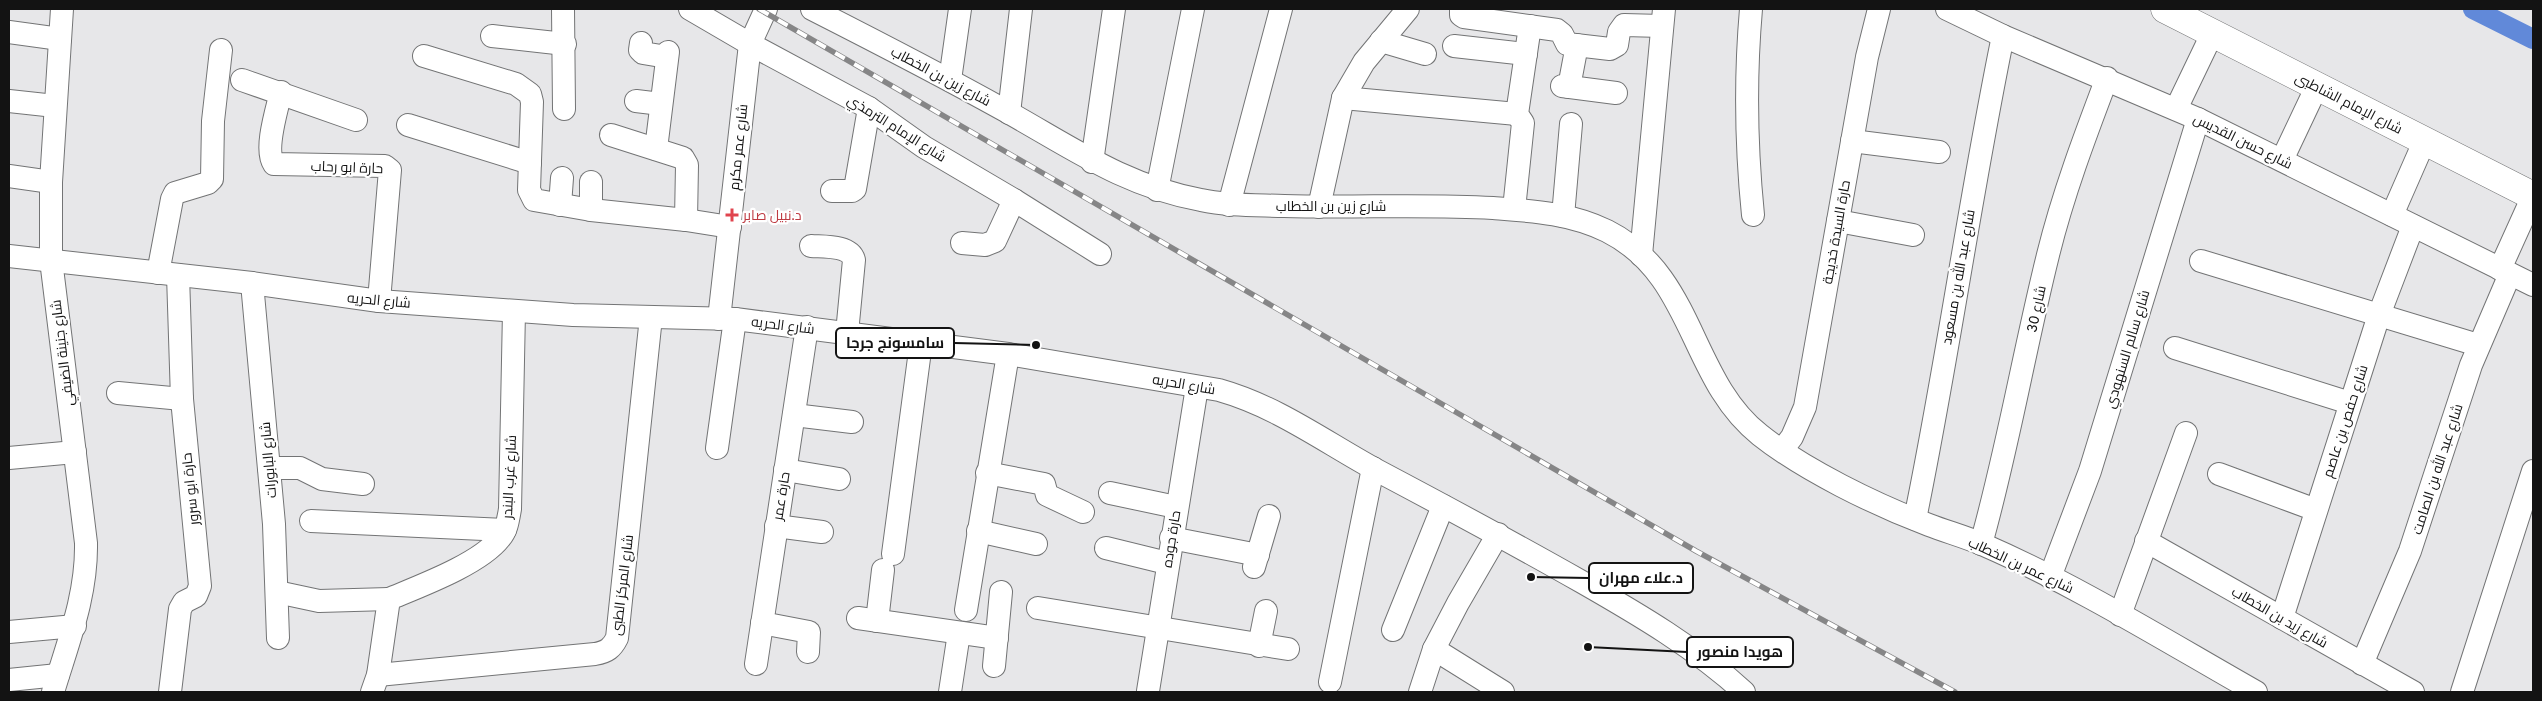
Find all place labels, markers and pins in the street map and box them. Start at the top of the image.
marker: د.نبيل صابر [725,208,739,222]
place label: د.نبيل صابر [742,208,802,225]
callout: سامسونج جرجا [836,328,954,358]
callout: د.علاء مهران [1589,563,1693,593]
callout: هويدا منصور [1687,637,1793,667]

